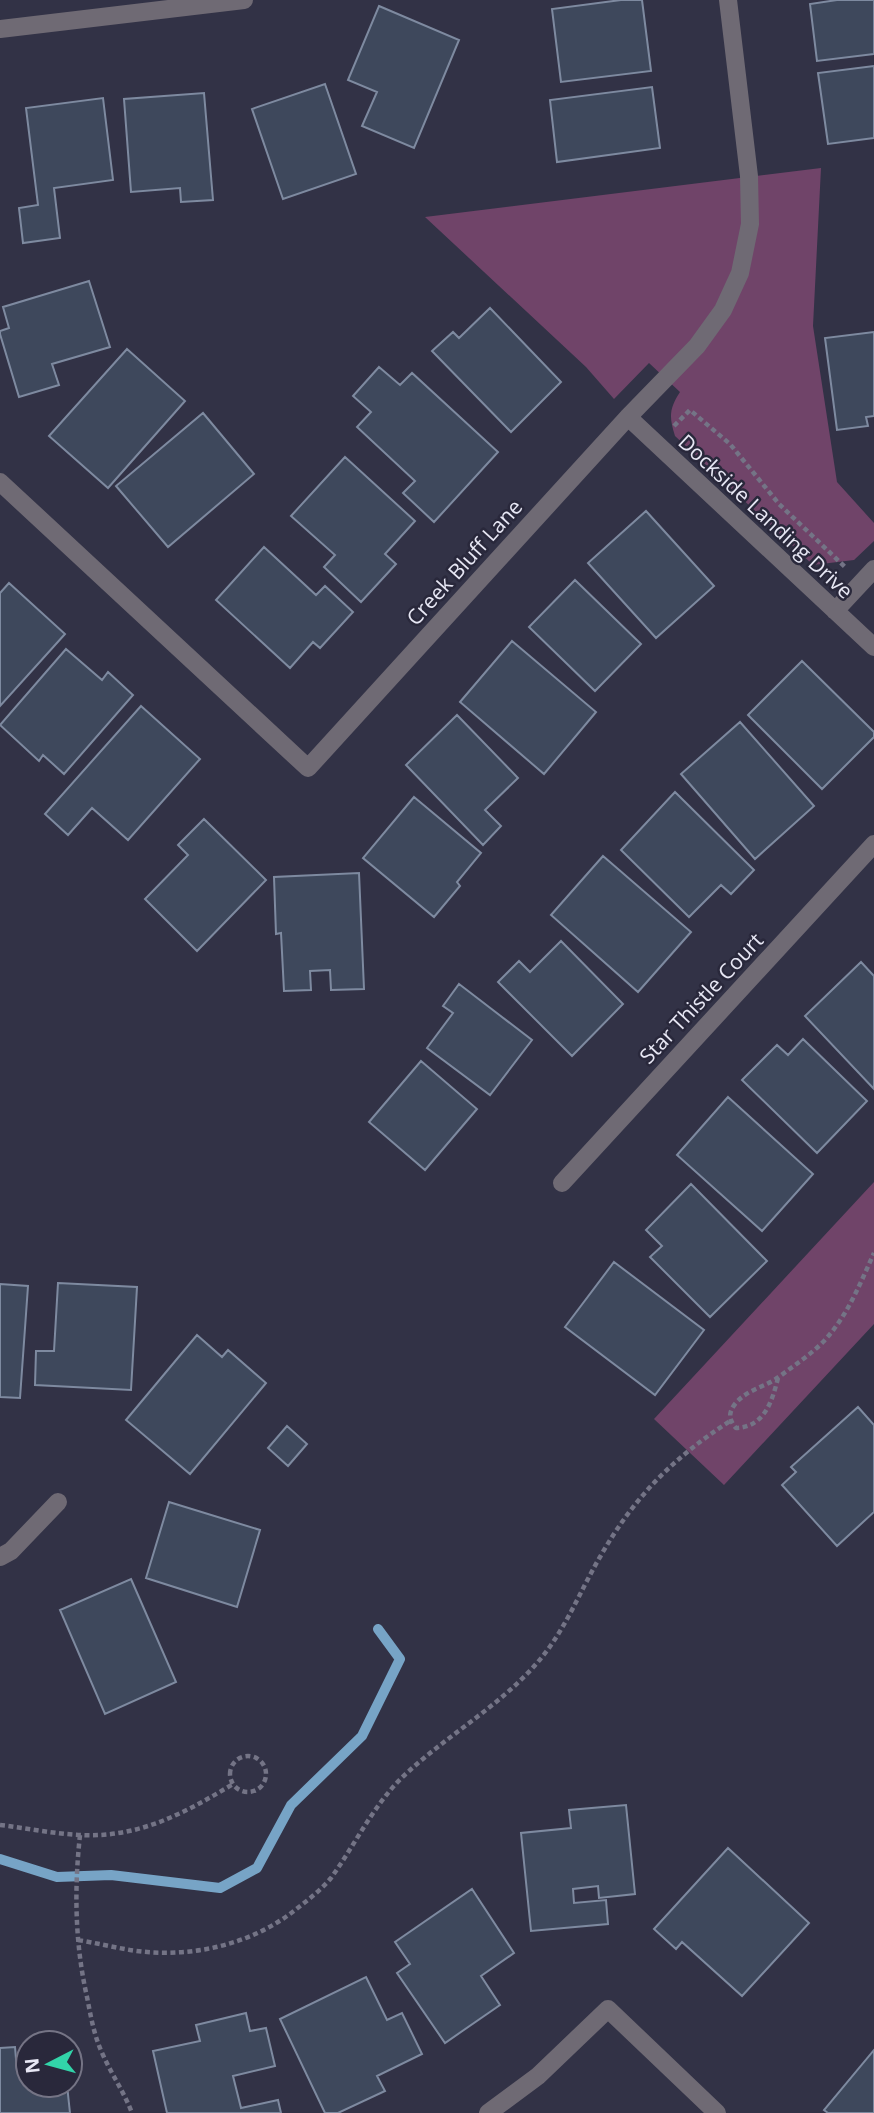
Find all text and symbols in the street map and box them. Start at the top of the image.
street label: Dockside Landing Drive [673,428,859,604]
street label: Creek Bluff Lane [400,493,528,631]
street label: Star Thistle Court [633,927,769,1069]
north arrow [14,2029,84,2099]
text: N [18,2057,46,2075]

